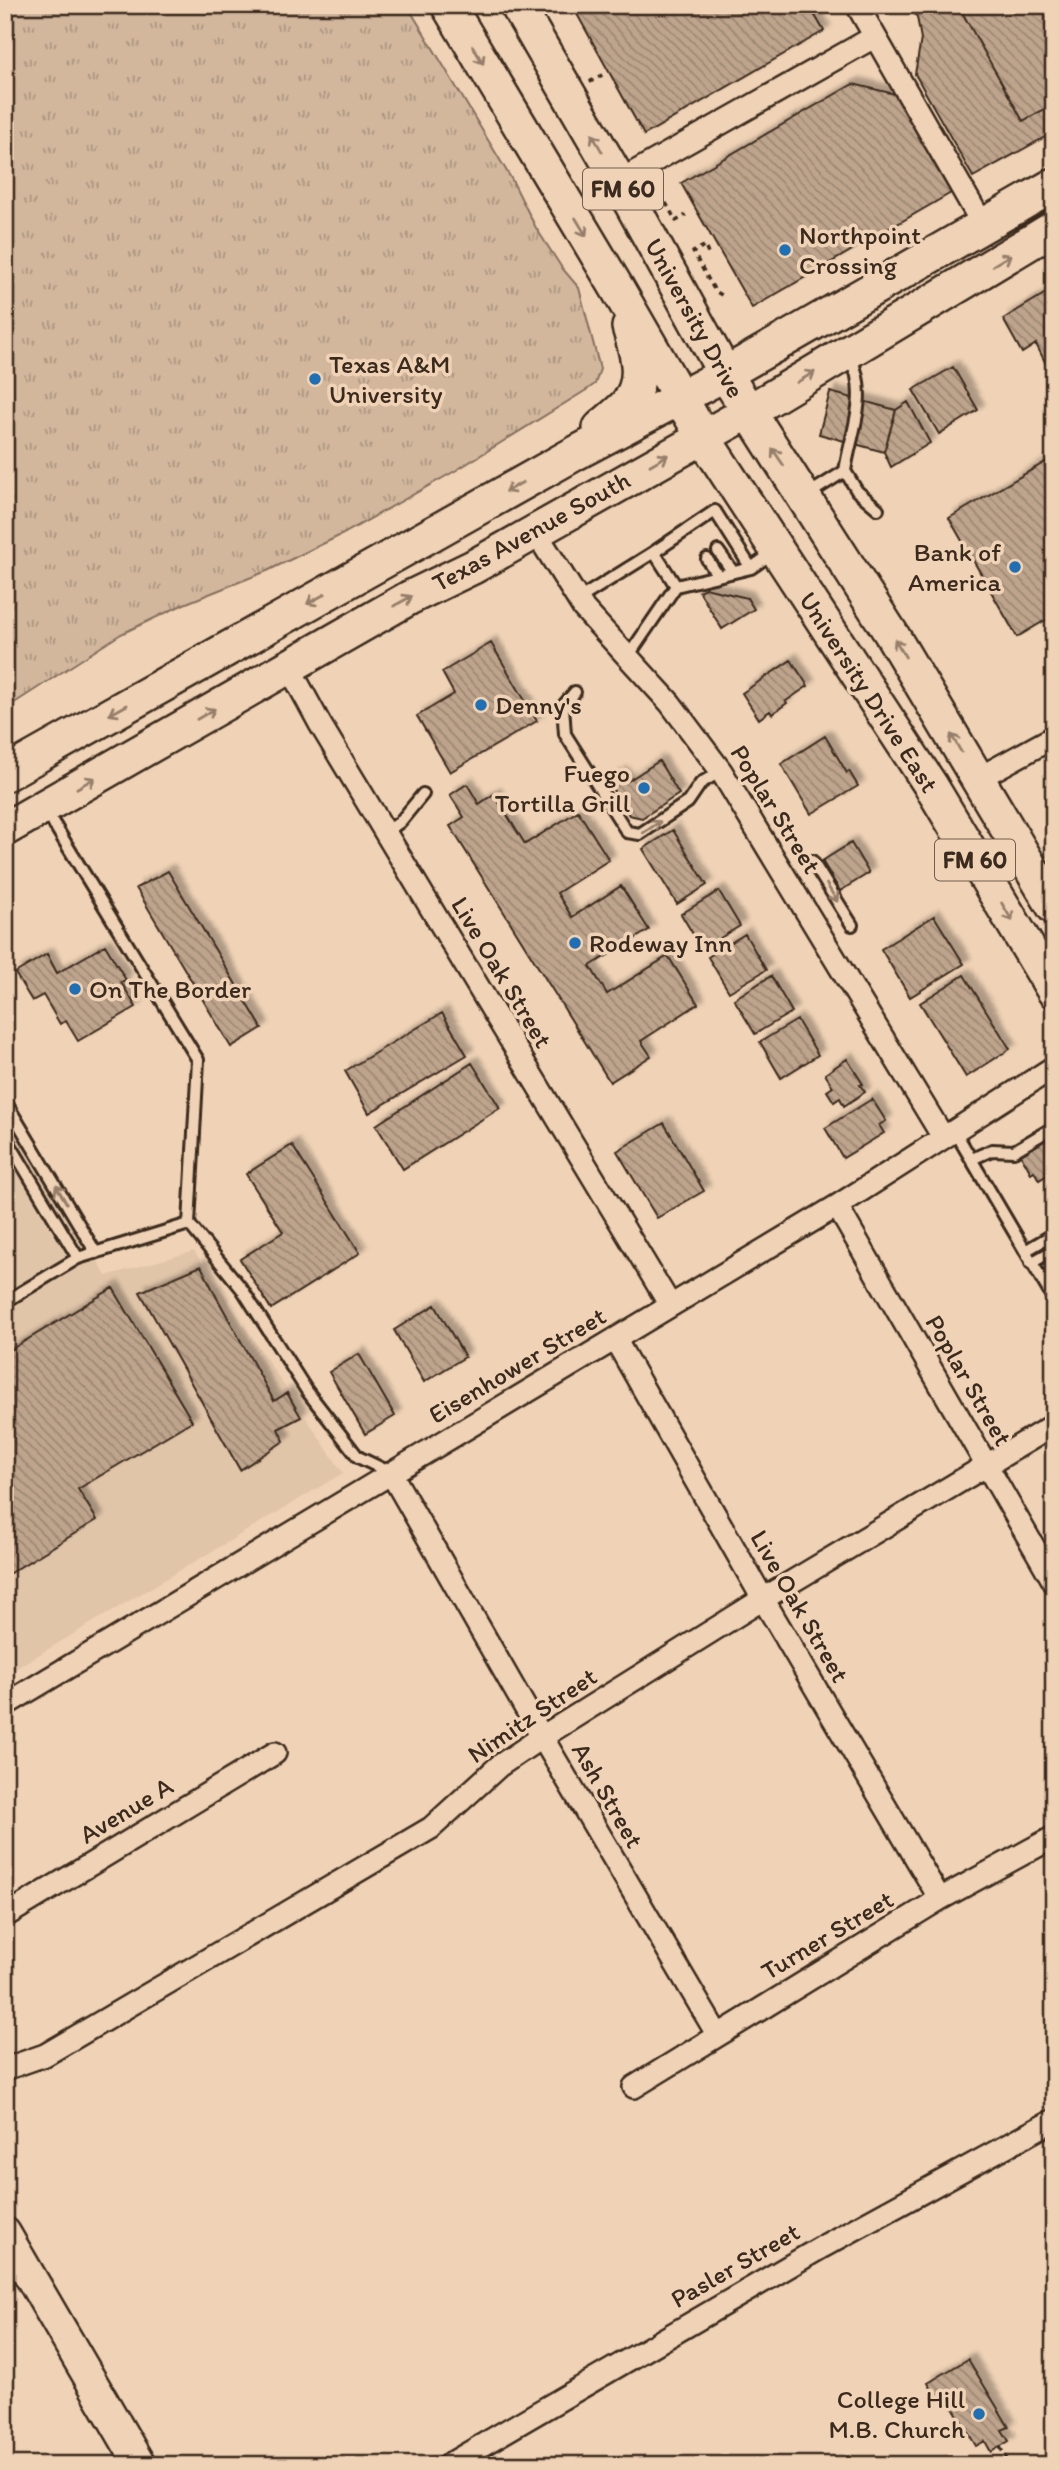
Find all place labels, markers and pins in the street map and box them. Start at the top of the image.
place label: Northpoint Crossing [799,219,921,281]
marker: Northpoint Crossing [777,242,793,258]
place label: Texas A&M University [329,348,450,410]
marker: Texas A&M University [307,371,323,387]
place label: Bank of America [908,536,1001,598]
marker: Bank of America [1007,559,1023,575]
place label: Denny's [495,689,582,721]
marker: Denny's [473,697,489,713]
place label: Fuego Tortilla Grill [495,757,630,819]
marker: Fuego Tortilla Grill [636,780,652,796]
place label: Rodeway Inn [589,927,732,959]
marker: Rodeway Inn [567,935,583,951]
place label: On The Border [89,973,251,1005]
marker: On The Border [67,981,83,997]
place label: College Hill M.B. Church [828,2383,965,2445]
marker: College Hill M.B. Church [971,2406,987,2422]

